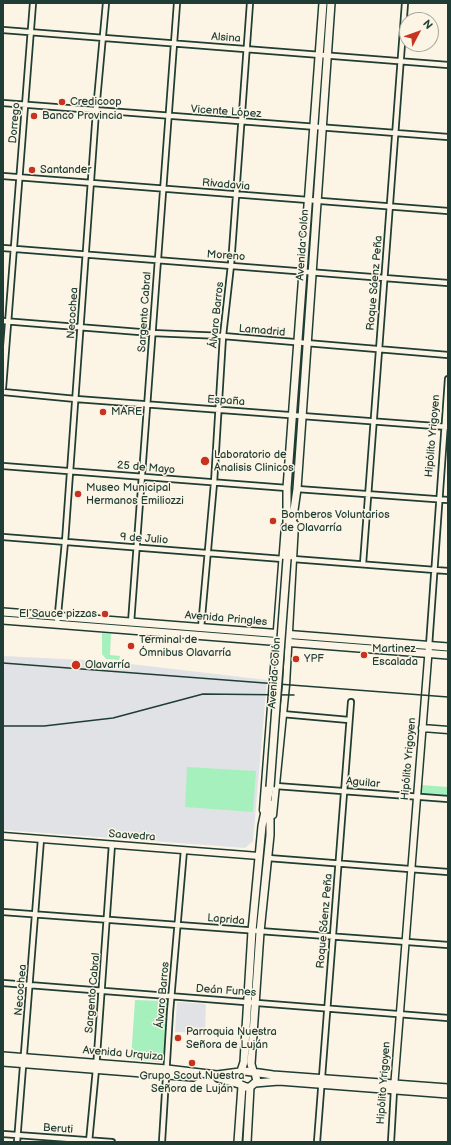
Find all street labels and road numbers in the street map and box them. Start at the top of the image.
street label: Alsina [211,30,241,46]
street label: Dorrego [7,102,23,144]
street label: Vicente López [190,103,262,121]
street label: Rivadavia [202,176,250,194]
street label: Avenida Colón [294,209,312,281]
street label: Roque Sáenz Peña [364,235,386,331]
street label: Moreno [206,248,246,264]
street label: Sargento Cabral [136,271,154,353]
street label: Álvaro Barros [207,281,227,349]
street label: Necochea [65,287,81,339]
street label: Lamadrid [238,322,286,340]
street label: España [207,393,245,409]
street label: Hipólito Yrigoyen [423,394,443,478]
street label: 25 de Mayo [116,459,176,477]
street label: 9 de Julio [119,531,169,547]
street label: Avenida Pringles [184,609,268,629]
street label: Avenida Colón [266,637,284,709]
street label: Hipólito Yrigoyen [399,717,419,801]
street label: Aguilar [345,775,381,791]
street label: Saavedra [108,828,156,844]
street label: Roque Sáenz Peña [314,873,336,969]
street label: Laprida [207,912,245,928]
street label: Sargento Cabral [83,952,103,1034]
street label: Álvaro Barros [154,961,172,1029]
street label: Necochea [12,964,30,1016]
street label: Deán Funes [195,982,257,1000]
street label: Hipólito Yrigoyen [375,1041,393,1125]
street label: Avenida Urquiza [82,1044,164,1064]
street label: Beruti [43,1121,73,1137]

